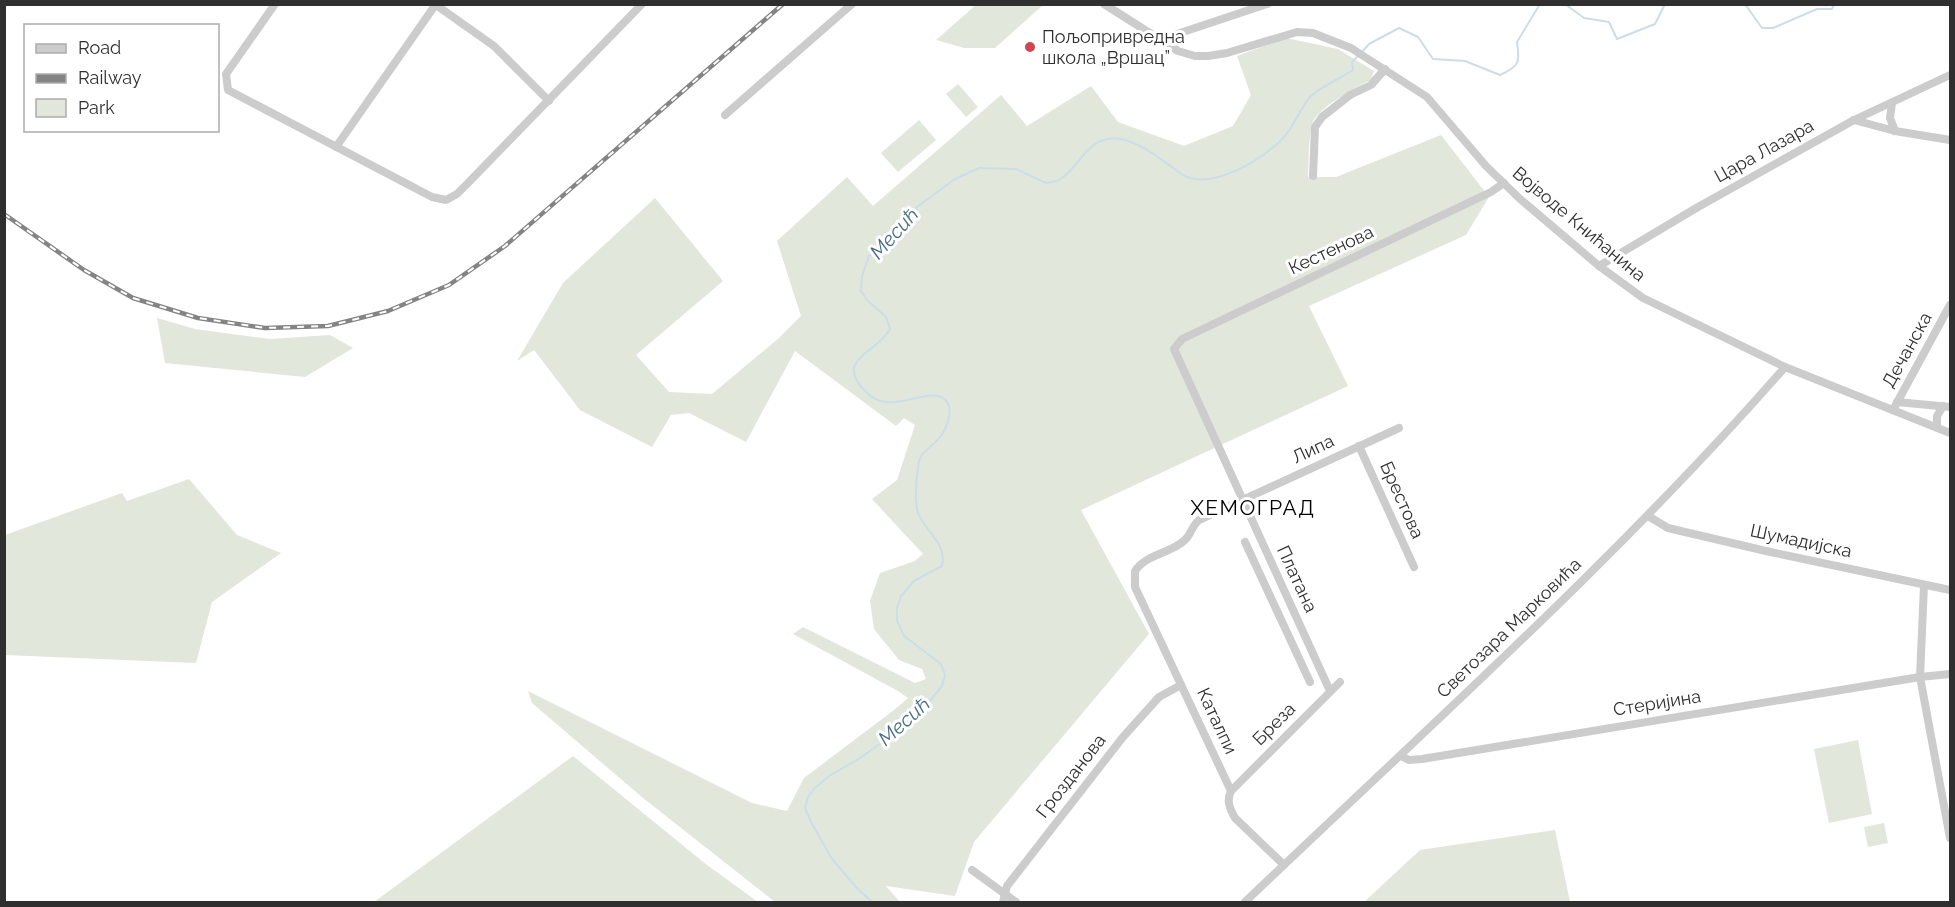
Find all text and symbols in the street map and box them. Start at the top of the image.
legend [24,24,219,132]
place label: Пољопривредна школа „Вршац” [1042,26,1185,68]
text: Road [78,37,121,58]
marker: Пољопривредна школа „Вршац” [1023,40,1037,54]
text: Railway [78,67,142,88]
text: Park [78,97,115,118]
street label: Цара Лазара [1710,115,1817,187]
street label: Војводе Книћанина [1509,162,1650,285]
water label: Месић [865,202,923,264]
street label: Кестенова [1285,221,1377,278]
street label: Дечанска [1877,309,1936,391]
street label: Липа [1288,430,1337,467]
street label: Брестова [1376,458,1429,542]
district label: ХЕМОГРАД [1190,495,1316,520]
street label: Шумадијска [1748,519,1854,562]
street label: Платана [1273,542,1322,616]
street label: Светозара Марковића [1432,553,1585,702]
street label: Каталпи [1193,684,1242,757]
street label: Стеријина [1612,685,1702,720]
water label: Месић [873,692,935,750]
street label: Бреза [1248,698,1299,749]
street label: Грозданова [1031,730,1110,822]

